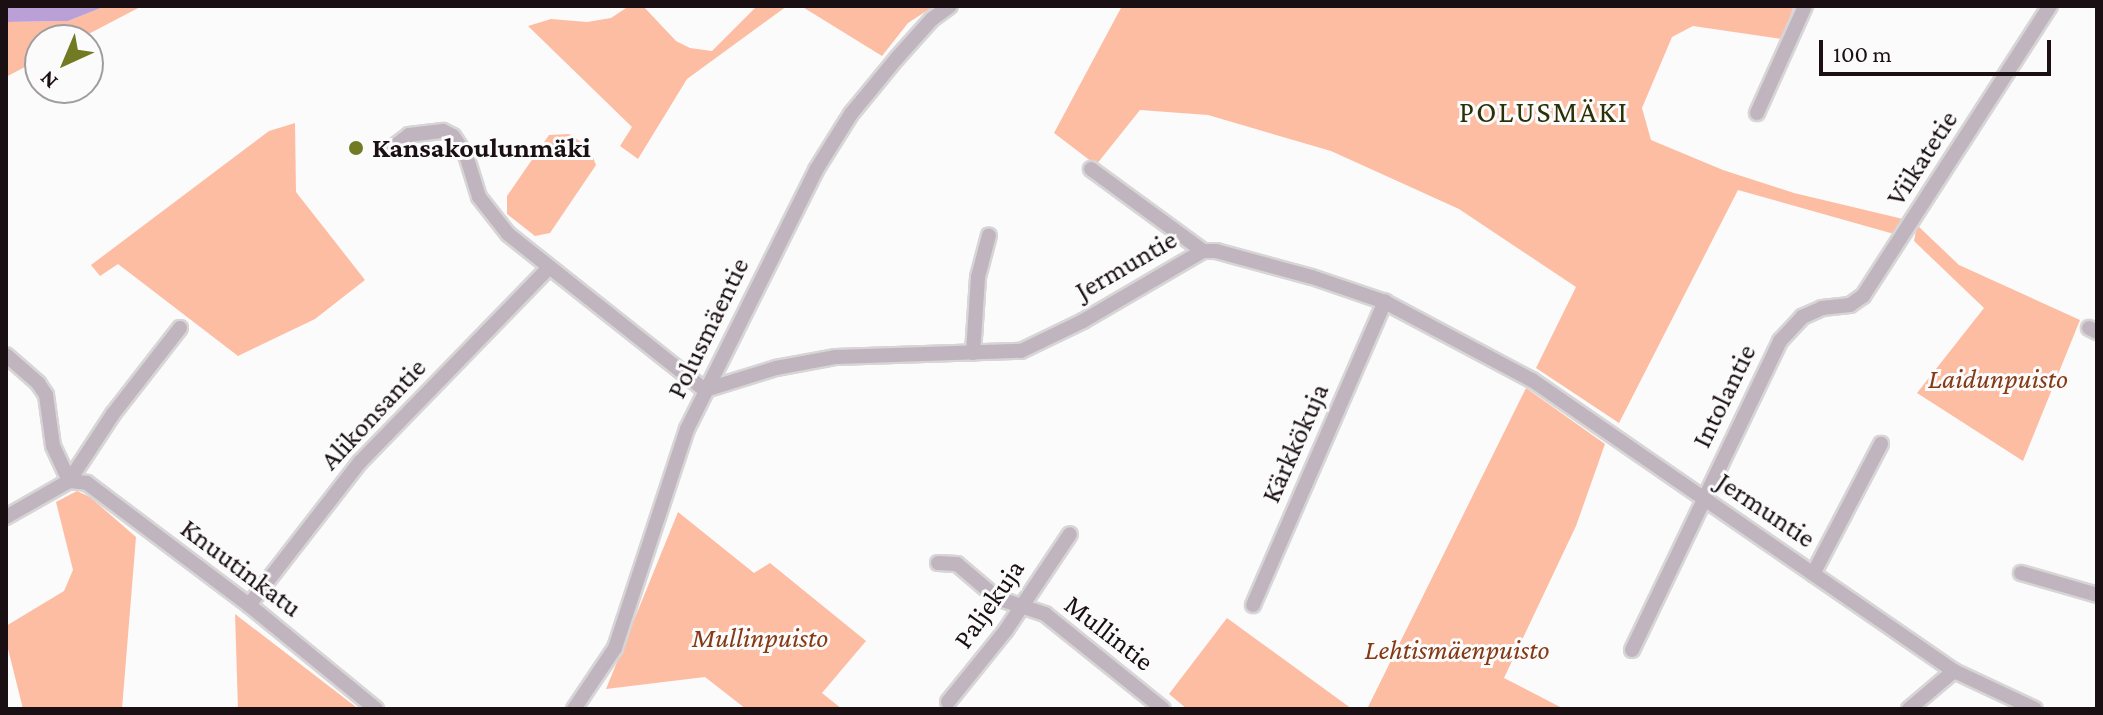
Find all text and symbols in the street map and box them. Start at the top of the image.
north arrow [24,24,104,104]
scale bar [1823,24,2055,74]
text: 100 m [1833,40,1892,67]
text: N [34,66,62,94]
district label: POLUSMÄKI [1459,94,1629,130]
street label: Viikatetie [1879,104,1965,212]
place label: Kansakoulunmäki [372,131,591,165]
marker: Kansakoulunmäki [347,139,365,157]
street label: Jermuntie [1069,222,1183,308]
street label: Polusmäentie [660,252,756,404]
street label: Intolantie [1685,339,1763,453]
street label: Alikonsantie [313,351,433,477]
park label: Laidunpuisto [1928,362,2068,396]
street label: Kärkkökuja [1254,378,1336,508]
street label: Jermuntie [1710,465,1822,555]
street label: Knuutinkatu [174,512,308,624]
street label: Paljekuja [946,553,1032,655]
street label: Mullintie [1058,588,1160,678]
park label: Mullinpuisto [692,621,828,655]
park label: Lehtismäenpuisto [1365,633,1549,667]

